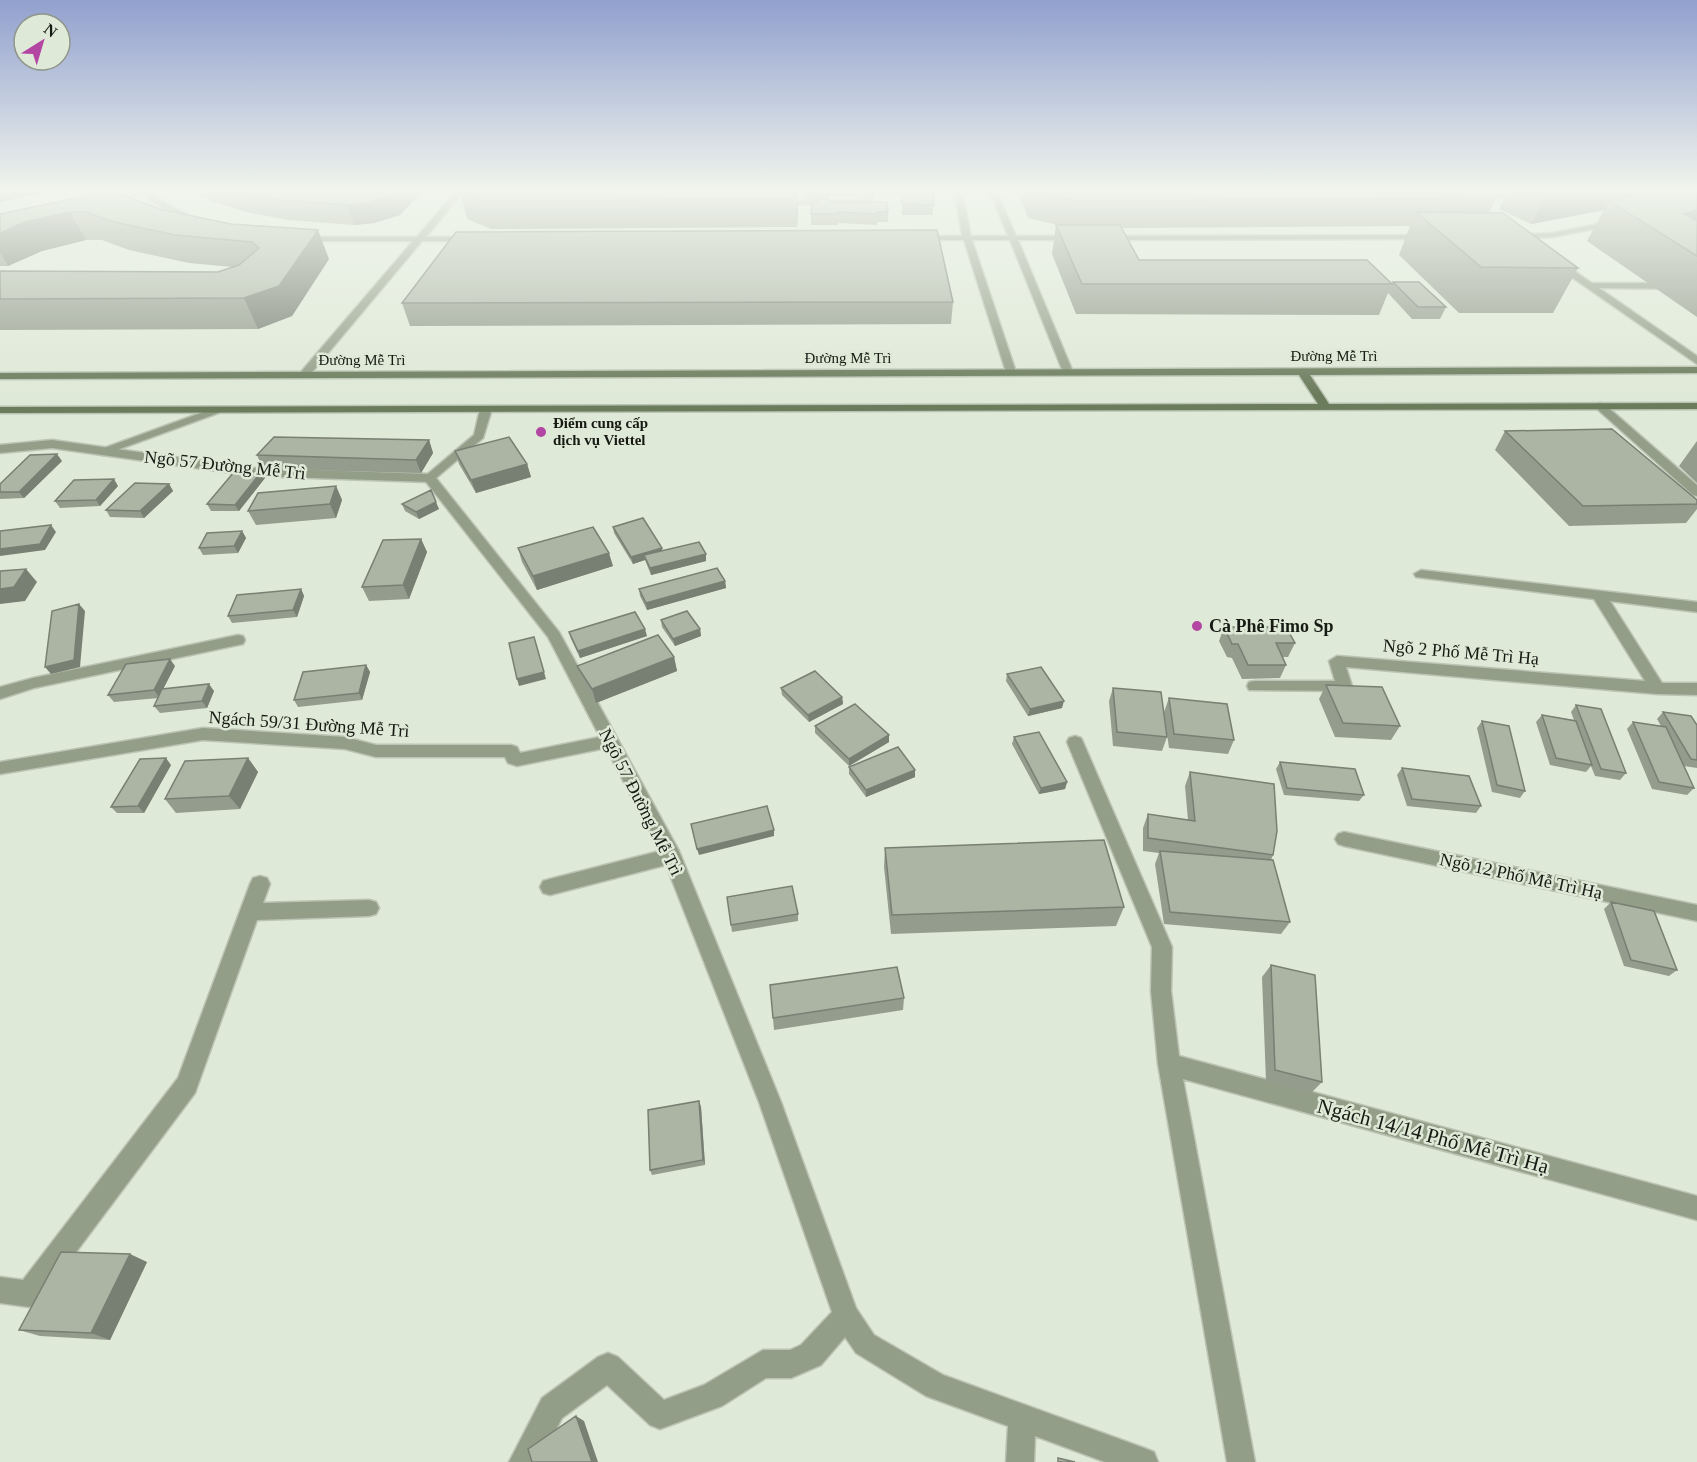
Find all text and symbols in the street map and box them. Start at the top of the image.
north arrow [12,12,72,72]
text: N [41,20,61,41]
street label: Đường Mễ Trì [1291,348,1377,364]
street label: Đường Mễ Trì [805,350,891,366]
street label: Đường Mễ Trì [319,352,405,368]
place label: Điểm cung cấp dịch vụ Viettel [553,415,648,448]
marker: Điểm cung cấp dịch vụ Viettel [534,425,548,439]
street label: Ngõ 57 Đường Mễ Trì [143,447,307,483]
place label: Cà Phê Fimo Sp [1209,616,1334,636]
marker: Cà Phê Fimo Sp [1190,619,1204,633]
street label: Ngõ 2 Phố Mễ Trì Hạ [1382,635,1540,669]
street label: Ngách 59/31 Đường Mễ Trì [208,707,410,741]
street label: Ngõ 57 Đường Mễ Trì [595,725,687,879]
street label: Ngõ 12 Phố Mễ Trì Hạ [1438,849,1604,903]
street label: Ngách 14/14 Phố Mễ Trì Hạ [1315,1094,1552,1179]

